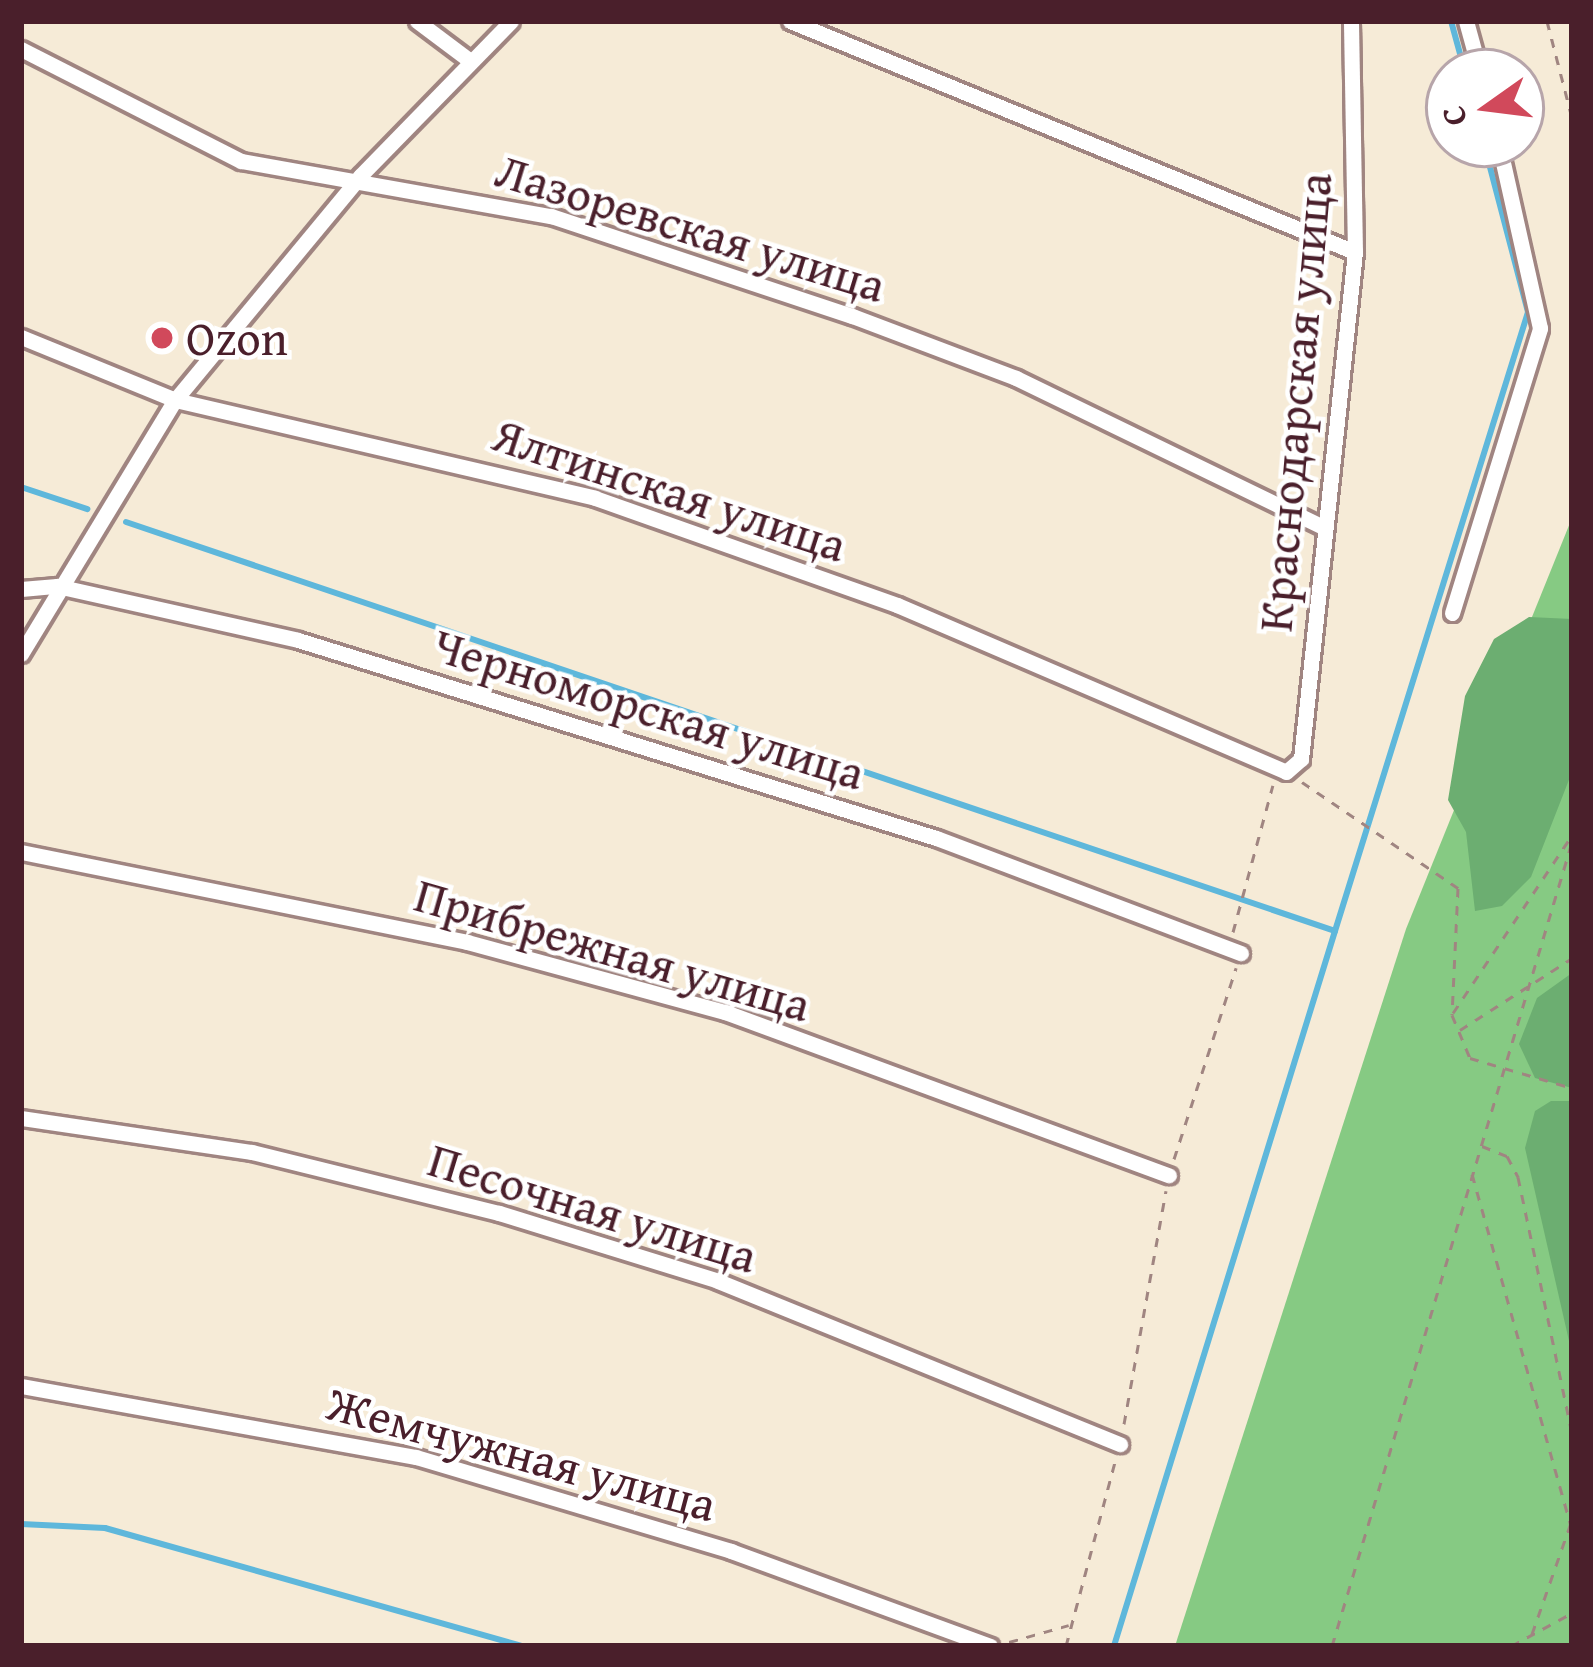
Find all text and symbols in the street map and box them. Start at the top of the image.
north arrow [1425,48,1545,168]
text: С [1427,101,1479,131]
street label: Лазоревская улица [489,140,893,314]
street label: Краснодарская улица [1245,170,1343,634]
place label: Ozon [186,309,288,367]
marker: Ozon [149,325,175,351]
street label: Ялтинская улица [486,405,854,573]
street label: Черноморская улица [426,615,872,801]
street label: Прибрежная улица [409,865,817,1033]
street label: Песочная улица [422,1130,764,1284]
street label: Жемчужная улица [321,1373,723,1533]

